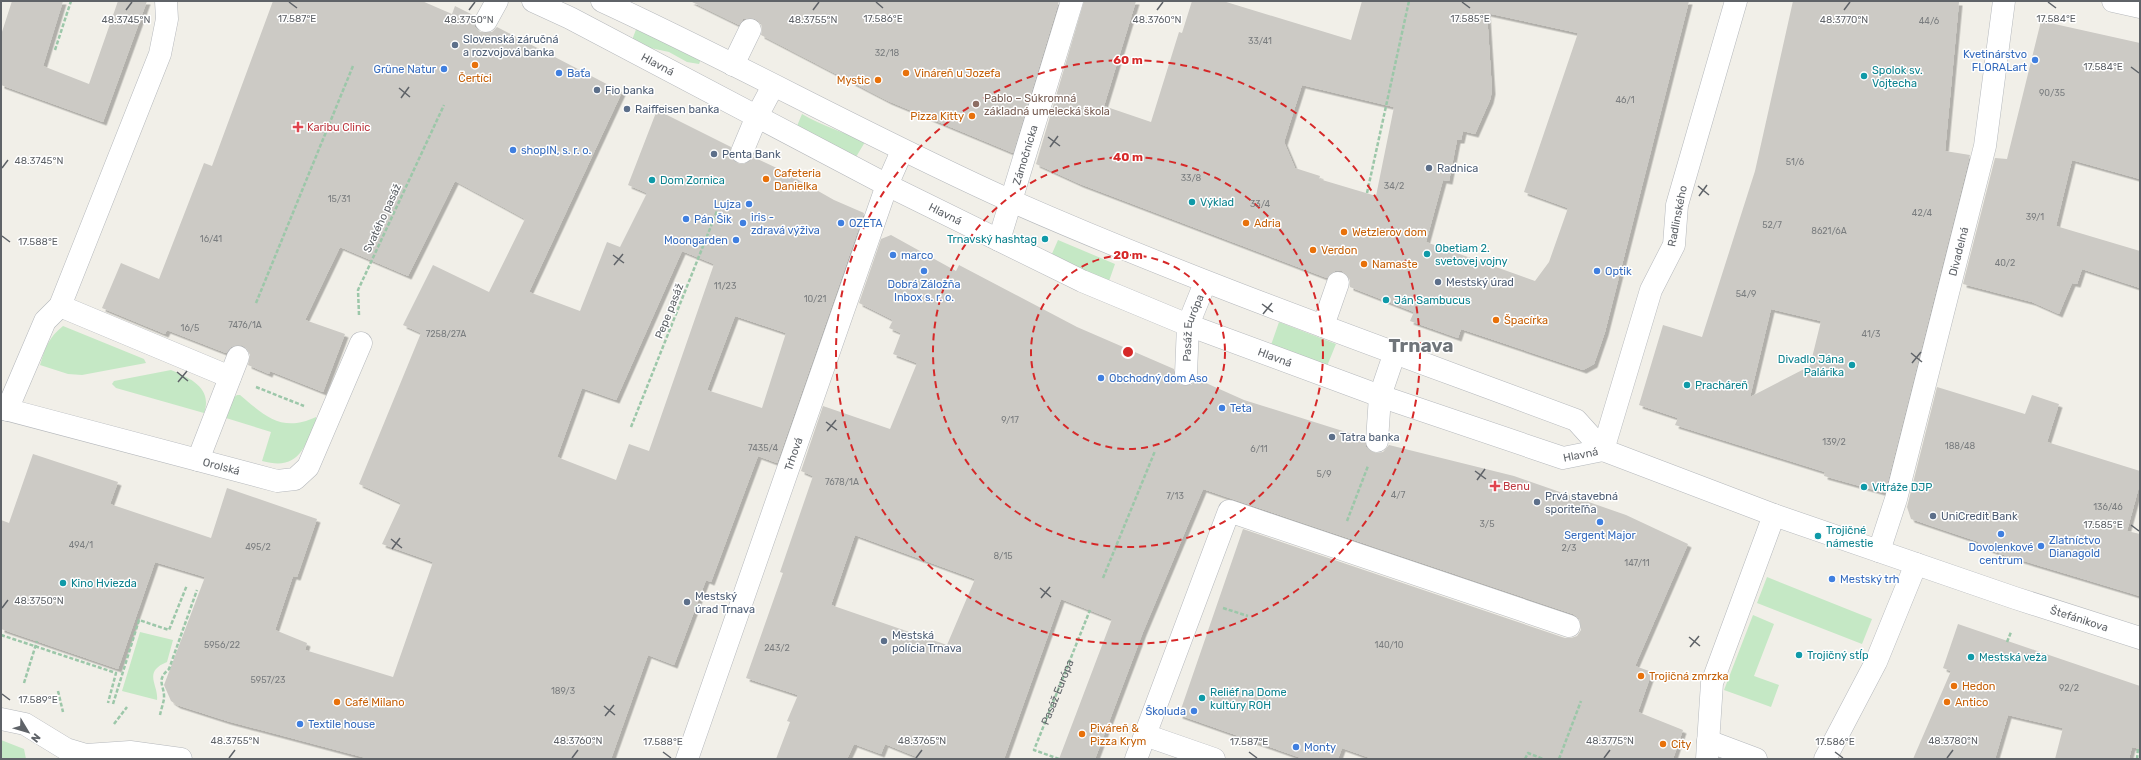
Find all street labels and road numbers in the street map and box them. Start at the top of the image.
street label: Hlavná [639,51,676,79]
street label: Zámočnícka [1010,124,1041,187]
street label: Svatého pasáž [361,181,404,255]
street label: Radlinského [1665,184,1690,248]
street label: Hlavná [926,201,964,228]
street label: Divadelná [1946,226,1971,278]
street label: Pepe pasáž [652,281,687,341]
street label: Pasáž Európa [1181,293,1207,362]
street label: Hlavná [1256,345,1294,370]
street label: Trhová [782,436,806,473]
street label: Hlavná [1562,445,1599,465]
street label: Orolská [201,456,241,478]
street label: Štefánikova [2048,604,2110,634]
street label: Pasáž Európa [1039,658,1077,727]

